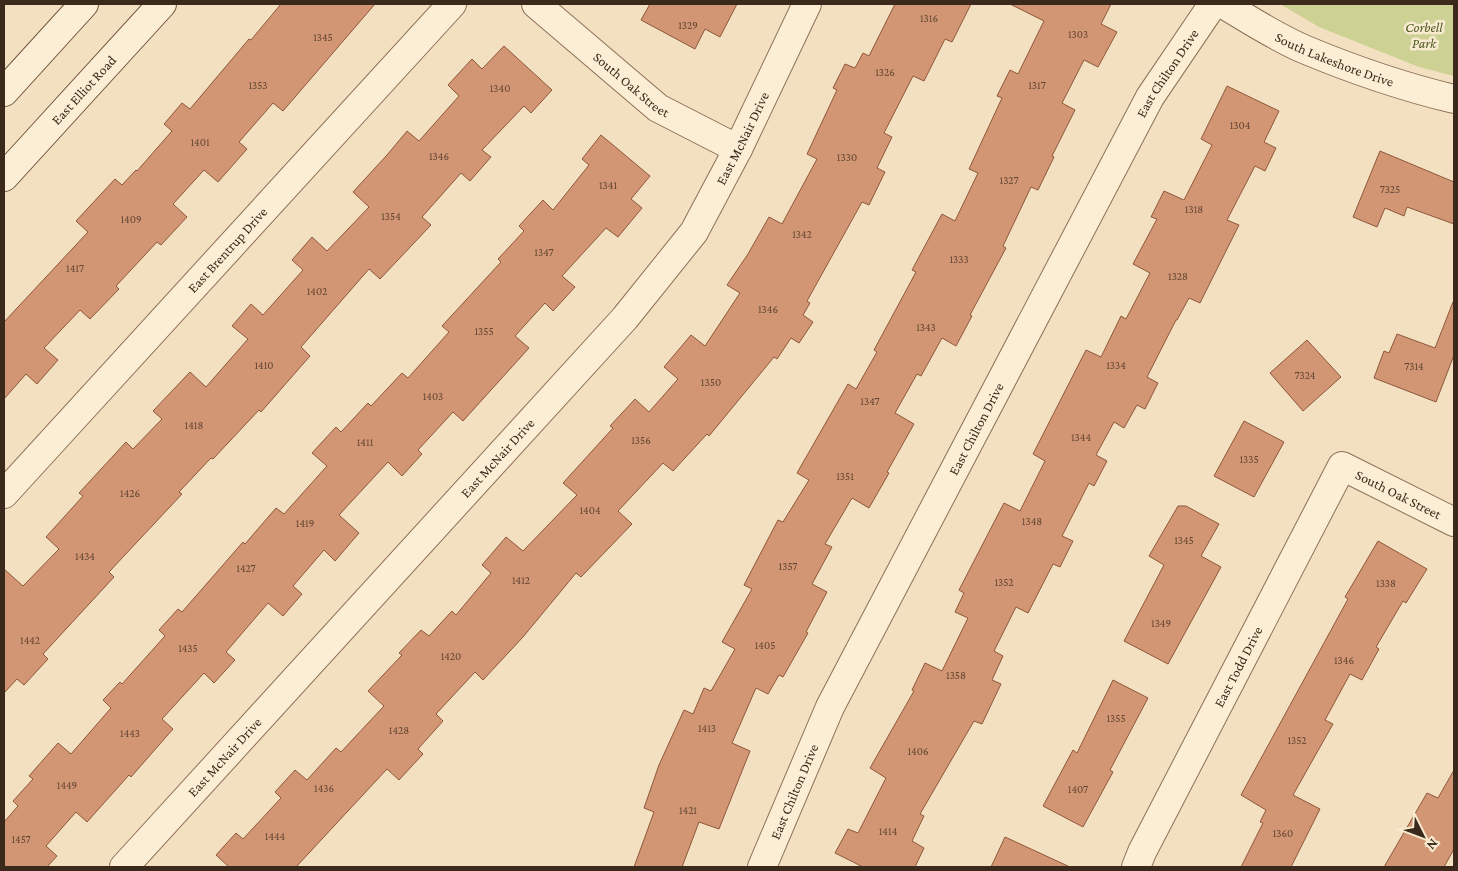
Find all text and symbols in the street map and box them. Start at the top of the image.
house number: 1316 [920,12,938,24]
house number: 1329 [678,19,698,31]
park label: Corbell Park [1405,19,1443,51]
street label: East Chilton Drive [1133,26,1202,120]
house number: 1303 [1068,28,1088,40]
street label: South Lakeshore Drive [1273,29,1396,90]
house number: 1345 [313,31,333,43]
street label: South Oak Street [590,49,672,121]
street label: East Elliot Road [48,51,120,128]
house number: 1326 [875,66,895,78]
house number: 1353 [248,79,268,91]
house number: 1317 [1028,79,1046,91]
house number: 1340 [490,82,510,94]
street label: East McNair Drive [713,89,772,187]
house number: 1304 [1230,119,1251,131]
house number: 1401 [190,136,210,148]
house number: 1346 [429,150,449,162]
house number: 1330 [837,151,857,163]
house number: 1327 [1000,174,1018,186]
house number: 1341 [599,179,617,191]
house number: 7325 [1380,183,1400,195]
house number: 1318 [1185,203,1203,215]
street label: East Brentrup Drive [184,204,271,296]
house number: 1354 [381,210,401,222]
house number: 1409 [120,213,142,225]
house number: 1342 [792,228,812,240]
house number: 1347 [534,246,554,258]
house number: 1333 [949,253,969,265]
house number: 1417 [66,262,84,274]
house number: 1328 [1168,270,1188,282]
house number: 1402 [307,285,327,297]
house number: 1346 [758,303,778,315]
house number: 1343 [916,321,936,333]
house number: 1355 [474,325,494,337]
house number: 1410 [254,359,274,371]
house number: 1334 [1106,359,1126,371]
house number: 7314 [1404,360,1424,372]
house number: 7324 [1295,369,1316,381]
house number: 1350 [701,376,721,388]
street label: East Chilton Drive [945,380,1007,478]
house number: 1403 [423,390,443,402]
house number: 1347 [860,395,880,407]
street label: East McNair Drive [457,415,538,501]
house number: 1418 [185,419,204,431]
house number: 1344 [1071,431,1091,443]
house number: 1356 [631,434,651,446]
house number: 1411 [357,436,374,448]
house number: 1335 [1239,453,1259,465]
street label: South Oak Street [1353,466,1444,523]
house number: 1351 [836,470,854,482]
house number: 1426 [120,487,140,499]
house number: 1404 [579,504,601,516]
house number: 1348 [1022,515,1042,527]
house number: 1419 [296,517,314,529]
house number: 1345 [1174,534,1194,546]
house number: 1434 [75,550,95,562]
house number: 1357 [779,560,797,572]
house number: 1427 [236,562,256,574]
house number: 1412 [512,574,530,586]
house number: 1352 [994,576,1014,588]
house number: 1338 [1376,577,1396,589]
house number: 1349 [1151,617,1171,629]
street label: East Todd Drive [1211,623,1266,710]
house number: 1442 [20,634,40,646]
house number: 1405 [755,639,775,651]
house number: 1435 [178,642,198,654]
house number: 1420 [441,650,461,662]
house number: 1346 [1334,654,1354,666]
house number: 1358 [946,669,966,681]
house number: 1355 [1106,712,1126,724]
street label: East McNair Drive [184,714,265,800]
house number: 1413 [698,722,716,734]
house number: 1428 [389,724,409,736]
house number: 1443 [120,727,140,739]
house number: 1352 [1287,734,1307,746]
street label: East Chilton Drive [767,741,821,842]
house number: 1406 [907,745,929,757]
house number: 1449 [57,779,77,791]
house number: 1436 [314,782,334,794]
house number: 1407 [1068,783,1088,795]
house number: 1421 [679,804,697,816]
north arrow [1398,811,1448,861]
house number: 1414 [879,825,898,837]
house number: 1360 [1273,827,1293,839]
house number: 1444 [265,830,286,842]
house number: 1457 [11,833,31,845]
text: N [1423,836,1442,854]

